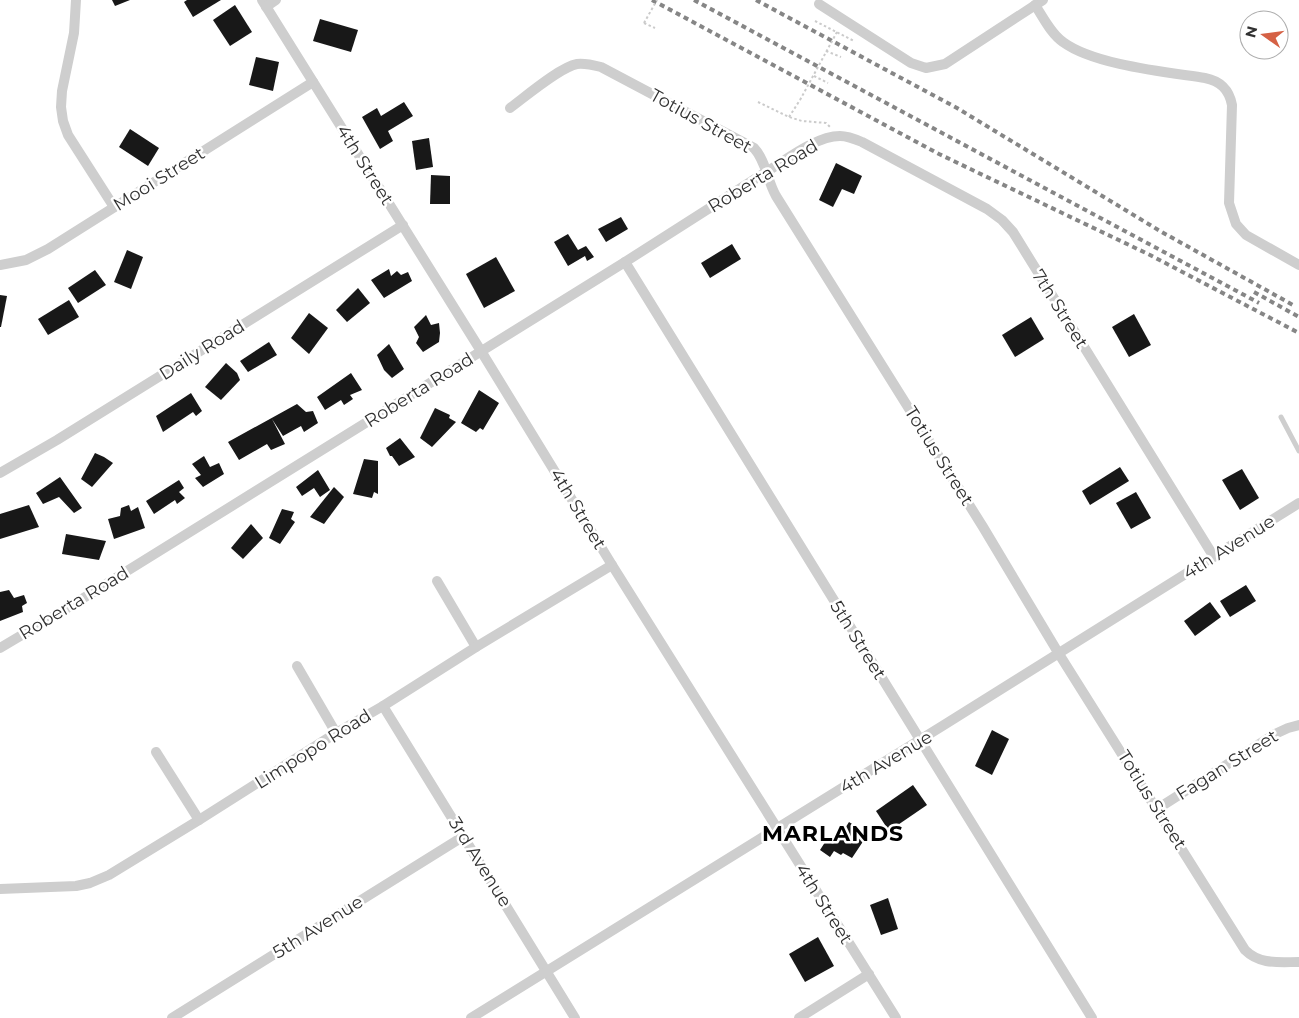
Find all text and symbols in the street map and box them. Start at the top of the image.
north arrow [1239,10,1289,60]
text: N [1241,24,1261,40]
street label: Totius Street [646,84,756,158]
street label: 4th Street [332,121,398,209]
street label: Roberta Road [704,135,822,217]
street label: Mooi Street [109,142,209,216]
street label: 7th Street [1027,265,1093,353]
street label: Daily Road [155,315,249,385]
street label: Roberta Road [360,348,478,432]
street label: Totius Street [900,402,978,510]
street label: 4th Street [545,465,611,553]
street label: 4th Avenue [1179,510,1279,584]
street label: Roberta Road [15,562,133,644]
street label: 5th Street [825,597,891,683]
street label: Limpopo Road [251,704,375,794]
street label: Fagan Street [1172,725,1282,805]
street label: 4th Avenue [836,726,936,798]
street label: Totius Street [1113,746,1191,854]
street label: 3rd Avenue [444,813,516,911]
district label: MARLANDS [762,820,904,847]
street label: 4th Street [791,860,857,948]
street label: 5th Avenue [269,890,367,963]

